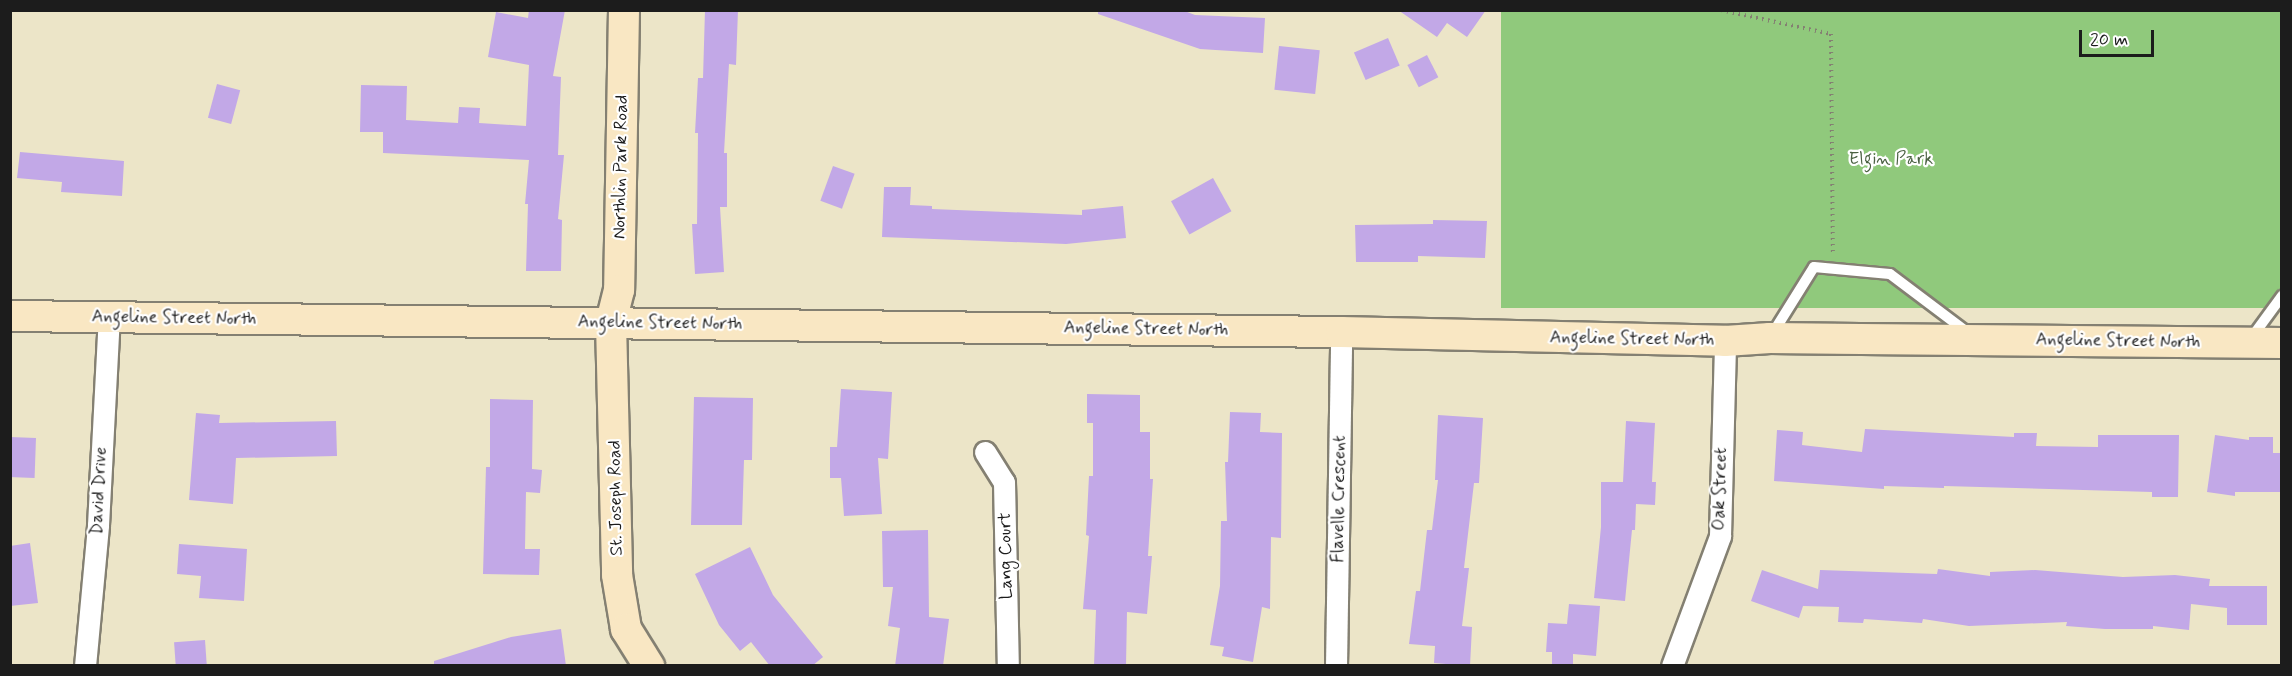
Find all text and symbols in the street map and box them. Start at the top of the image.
scale bar [2082,18,2157,56]
text: 20 m [2090,28,2128,52]
street label: Northlin Park Road [609,95,633,239]
park label: Elgin Park [1850,148,1932,170]
street label: Angeline Street North [89,306,259,330]
street label: Angeline Street North [575,311,745,335]
street label: Angeline Street North [1061,317,1231,341]
street label: Angeline Street North [1547,327,1717,351]
street label: Angeline Street North [2033,329,2203,353]
street label: Flavelle Crescent [1327,434,1351,564]
street label: St. Joseph Road [604,440,628,556]
street label: Oak Street [1708,445,1732,533]
street label: David Drive [86,446,112,536]
street label: Lang Court [994,512,1018,600]

